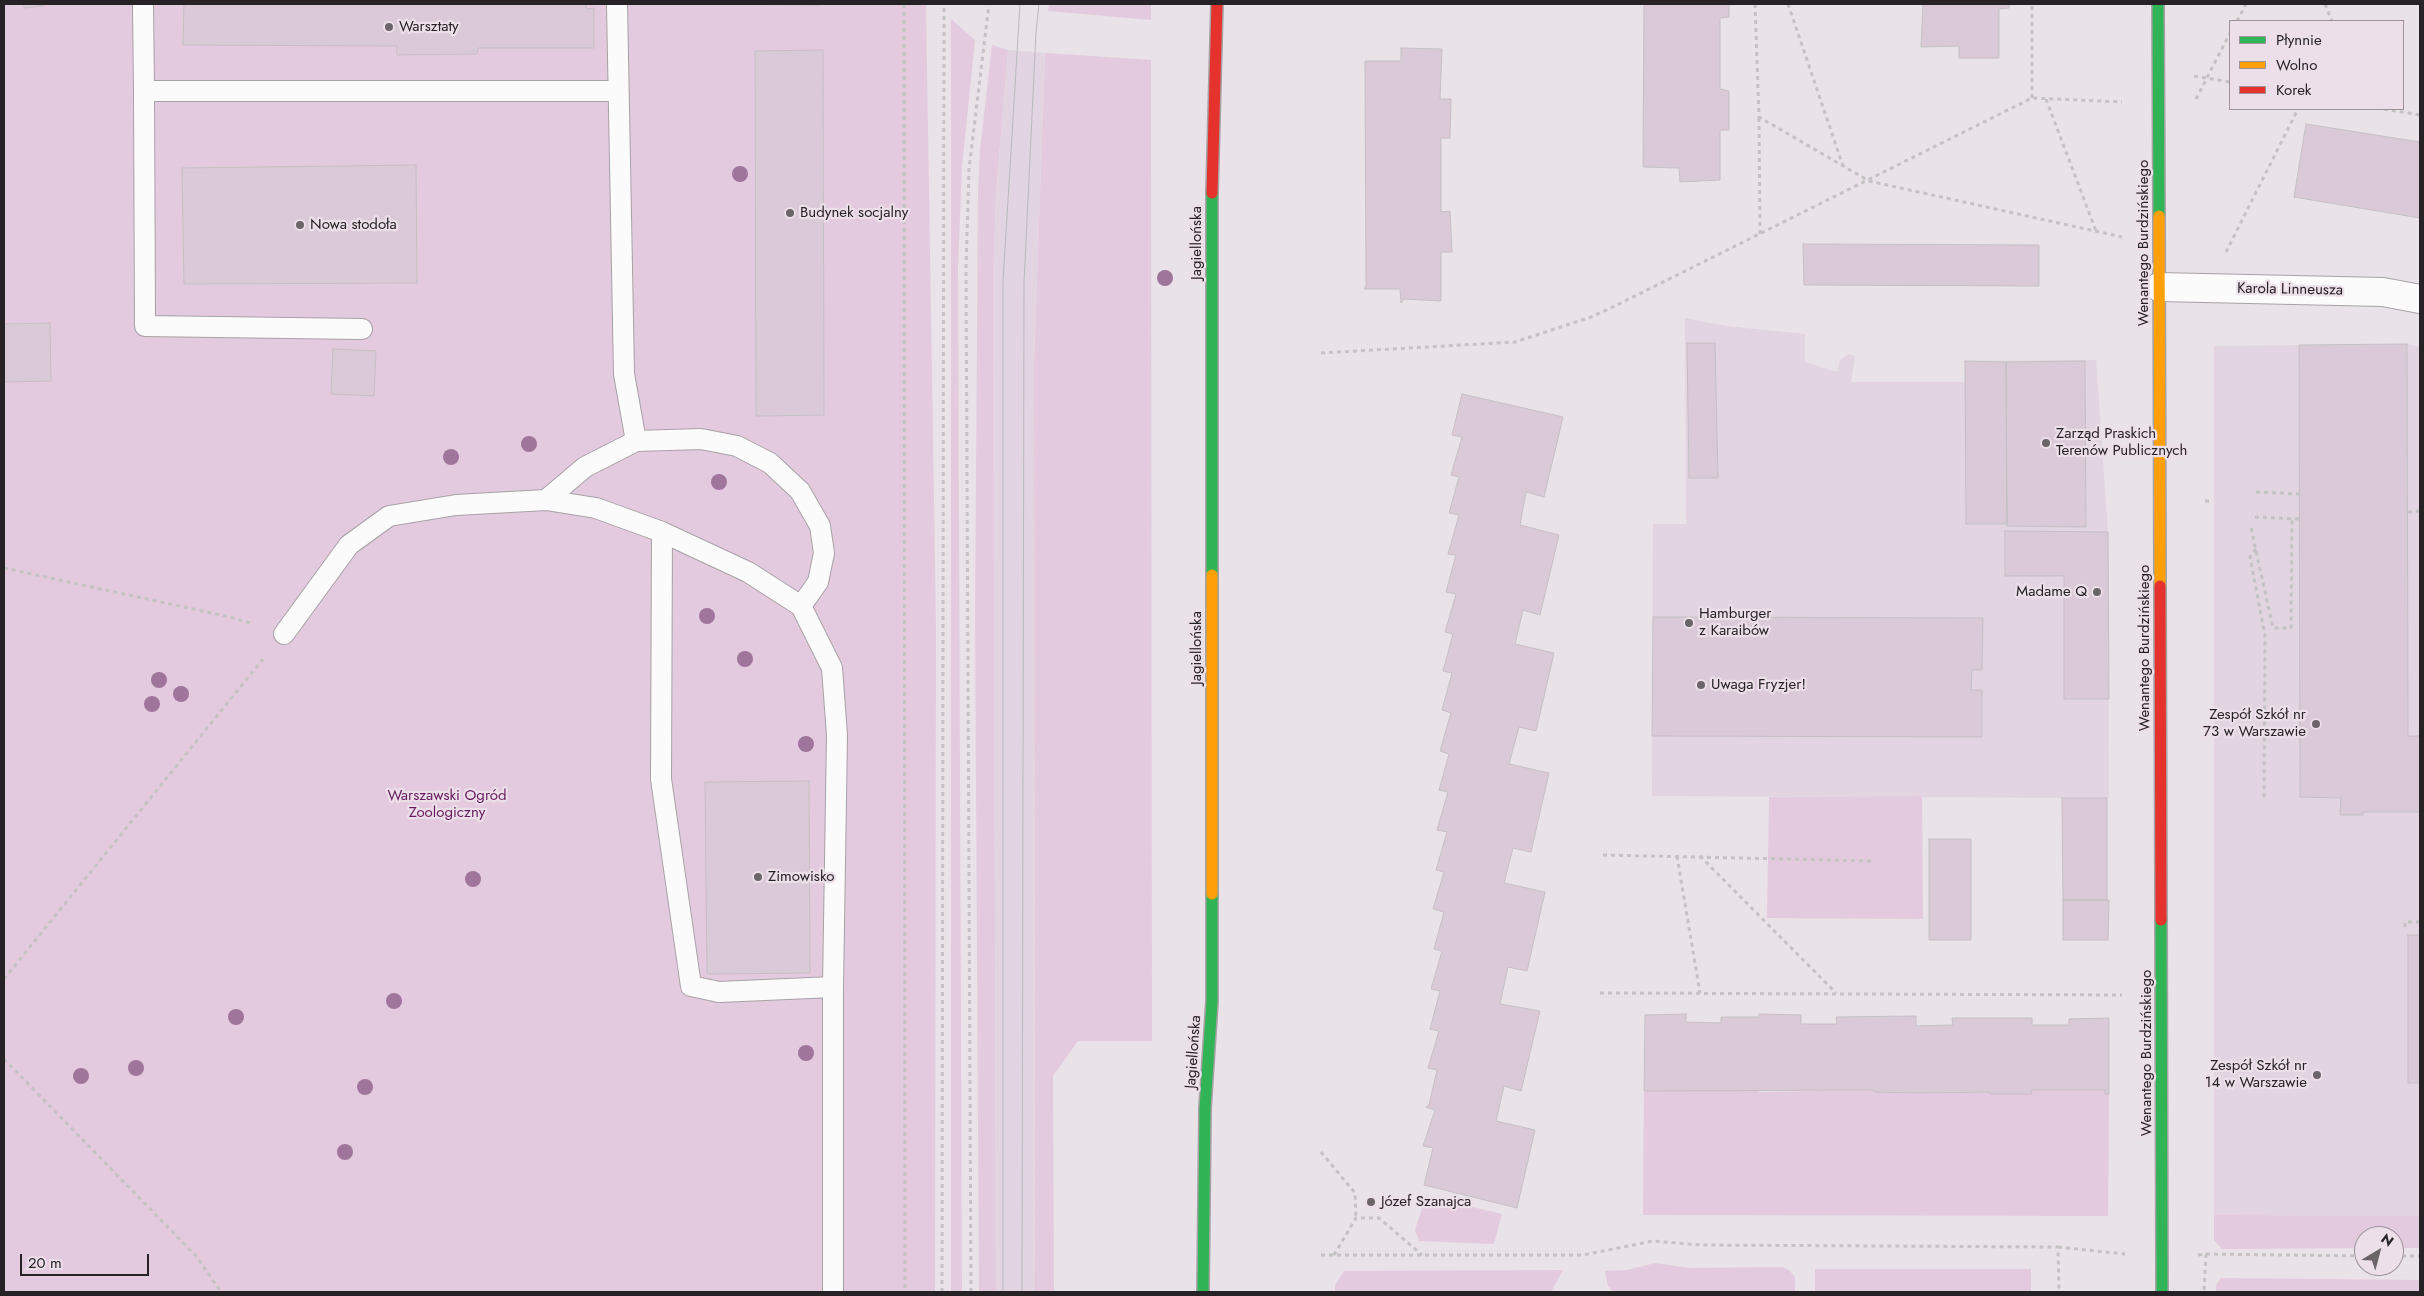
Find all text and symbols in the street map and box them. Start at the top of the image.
place label: Warsztaty [399,18,459,36]
legend [2229,20,2404,110]
marker: Warsztaty [383,21,395,33]
text: Płynnie [2276,29,2322,51]
text: Wolno [2276,54,2317,76]
text: Korek [2276,79,2311,101]
street label: Wenantego Burdzińskiego [2135,160,2153,326]
place label: Budynek socjalny [800,204,908,222]
street label: Jagiellońska [1188,206,1206,280]
marker: Budynek socjalny [784,207,796,219]
place label: Nowa stodoła [310,216,397,234]
marker: Nowa stodoła [294,219,306,231]
street label: Karola Linneusza [2237,280,2343,300]
place label: Zarząd Praskich Terenów Publicznych [2056,425,2187,460]
marker: Zarząd Praskich Terenów Publicznych [2040,437,2052,449]
street label: Wenantego Burdzińskiego [2136,565,2154,731]
place label: Madame Q [2016,583,2087,601]
marker: Madame Q [2091,586,2103,598]
place label: Hamburger z Karaibów [1699,605,1771,640]
street label: Jagiellońska [1188,611,1206,685]
marker: Hamburger z Karaibów [1683,617,1695,629]
place label: Uwaga Fryzjer! [1711,676,1806,694]
marker: Uwaga Fryzjer! [1695,679,1707,691]
place label: Zespół Szkół nr 73 w Warszawie [2203,706,2306,741]
marker: Zespół Szkół nr 73 w Warszawie [2310,718,2322,730]
park label: Warszawski Ogród Zoologiczny [387,787,507,822]
place label: Zimowisko [768,868,834,886]
marker: Zimowisko [752,871,764,883]
street label: Wenantego Burdzińskiego [2138,970,2156,1136]
street label: Jagiellońska [1182,1015,1206,1089]
place label: Zespół Szkół nr 14 w Warszawie [2205,1057,2307,1092]
marker: Zespół Szkół nr 14 w Warszawie [2311,1069,2323,1081]
place label: Józef Szanajca [1381,1193,1471,1211]
marker: Józef Szanajca [1365,1196,1377,1208]
north arrow [2354,1226,2404,1276]
text: N [2377,1228,2398,1251]
scale bar [22,1244,151,1276]
text: 20 m [28,1252,62,1274]

